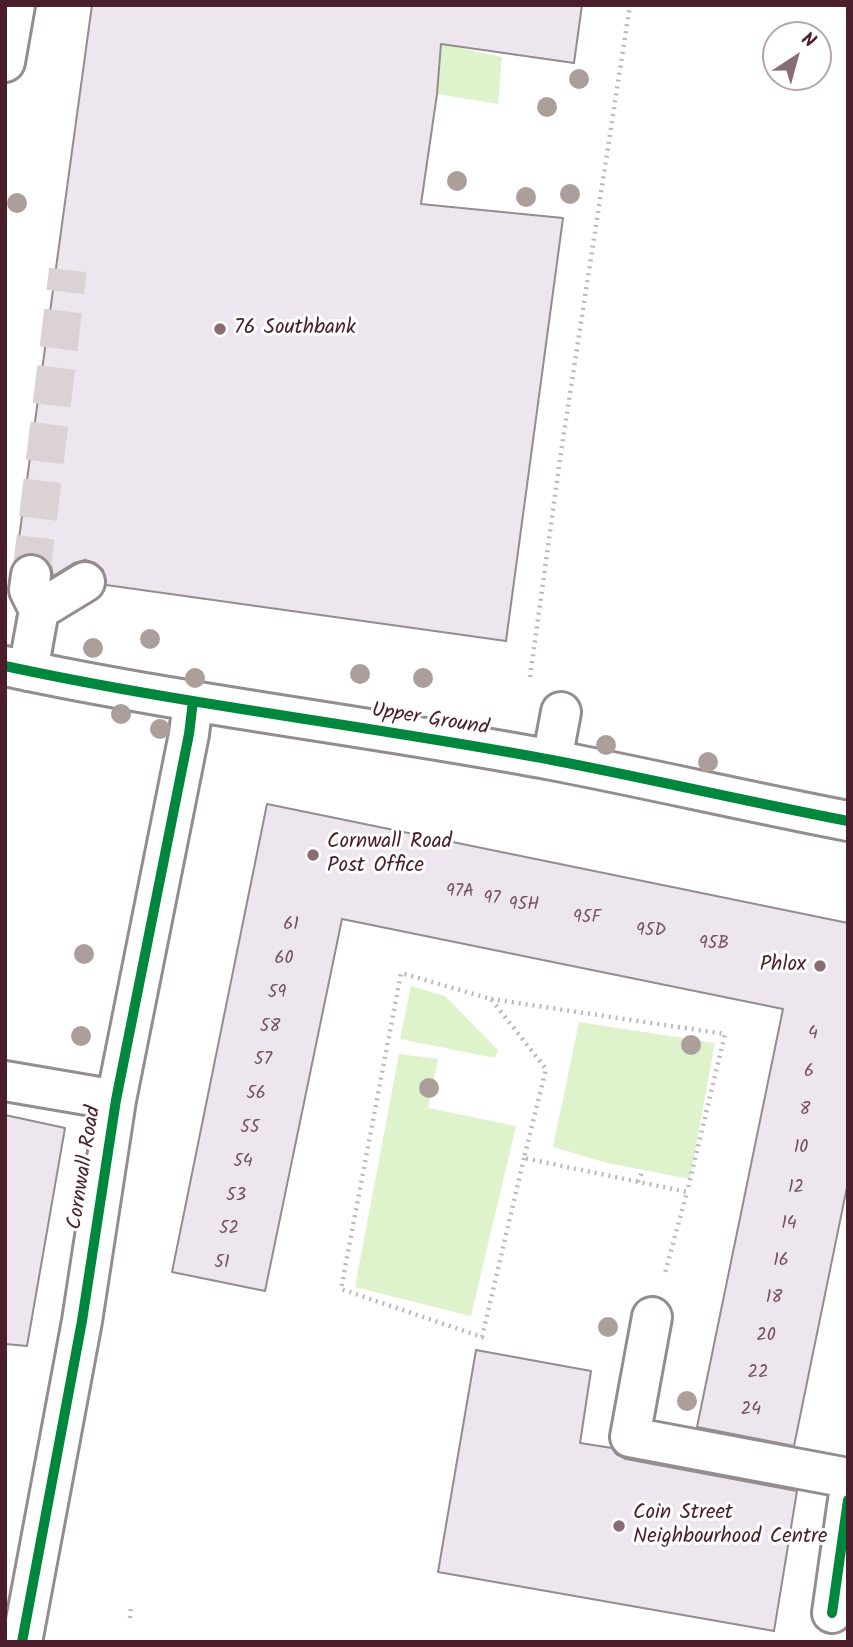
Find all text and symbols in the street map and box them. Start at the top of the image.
north arrow [762,21,832,91]
text: N [794,25,822,56]
place label: 76 Southbank [234,316,356,342]
marker: 76 Southbank [212,321,228,337]
street label: Upper Ground [369,699,491,743]
place label: Cornwall Road Post Office [327,830,452,880]
marker: Cornwall Road Post Office [305,847,321,863]
house number: 97A [446,882,474,904]
house number: 97 [483,889,501,911]
house number: 95H [509,895,539,917]
house number: 95F [573,908,601,930]
house number: 61 [283,915,299,937]
house number: 95D [636,921,666,943]
house number: 95B [699,934,729,956]
house number: 60 [274,949,294,971]
place label: Phlox [760,953,806,979]
marker: Phlox [812,958,828,974]
house number: 59 [268,983,286,1005]
house number: 58 [260,1017,280,1039]
house number: 4 [808,1024,818,1046]
house number: 57 [254,1050,272,1072]
house number: 6 [804,1062,814,1084]
house number: 56 [246,1084,266,1106]
house number: 8 [800,1100,810,1122]
street label: Cornwall Road [64,1104,108,1232]
house number: 55 [240,1118,260,1140]
house number: 10 [794,1138,808,1160]
house number: 54 [233,1152,253,1174]
house number: 12 [788,1178,804,1200]
house number: 53 [226,1186,246,1208]
house number: 14 [781,1214,797,1236]
house number: 52 [219,1219,239,1241]
house number: 16 [773,1251,789,1273]
house number: 51 [214,1253,230,1275]
house number: 18 [766,1288,782,1310]
house number: 20 [756,1326,776,1348]
house number: 22 [748,1363,768,1385]
house number: 24 [741,1400,761,1422]
place label: Coin Street Neighbourhood Centre [633,1501,827,1551]
marker: Coin Street Neighbourhood Centre [611,1518,627,1534]

